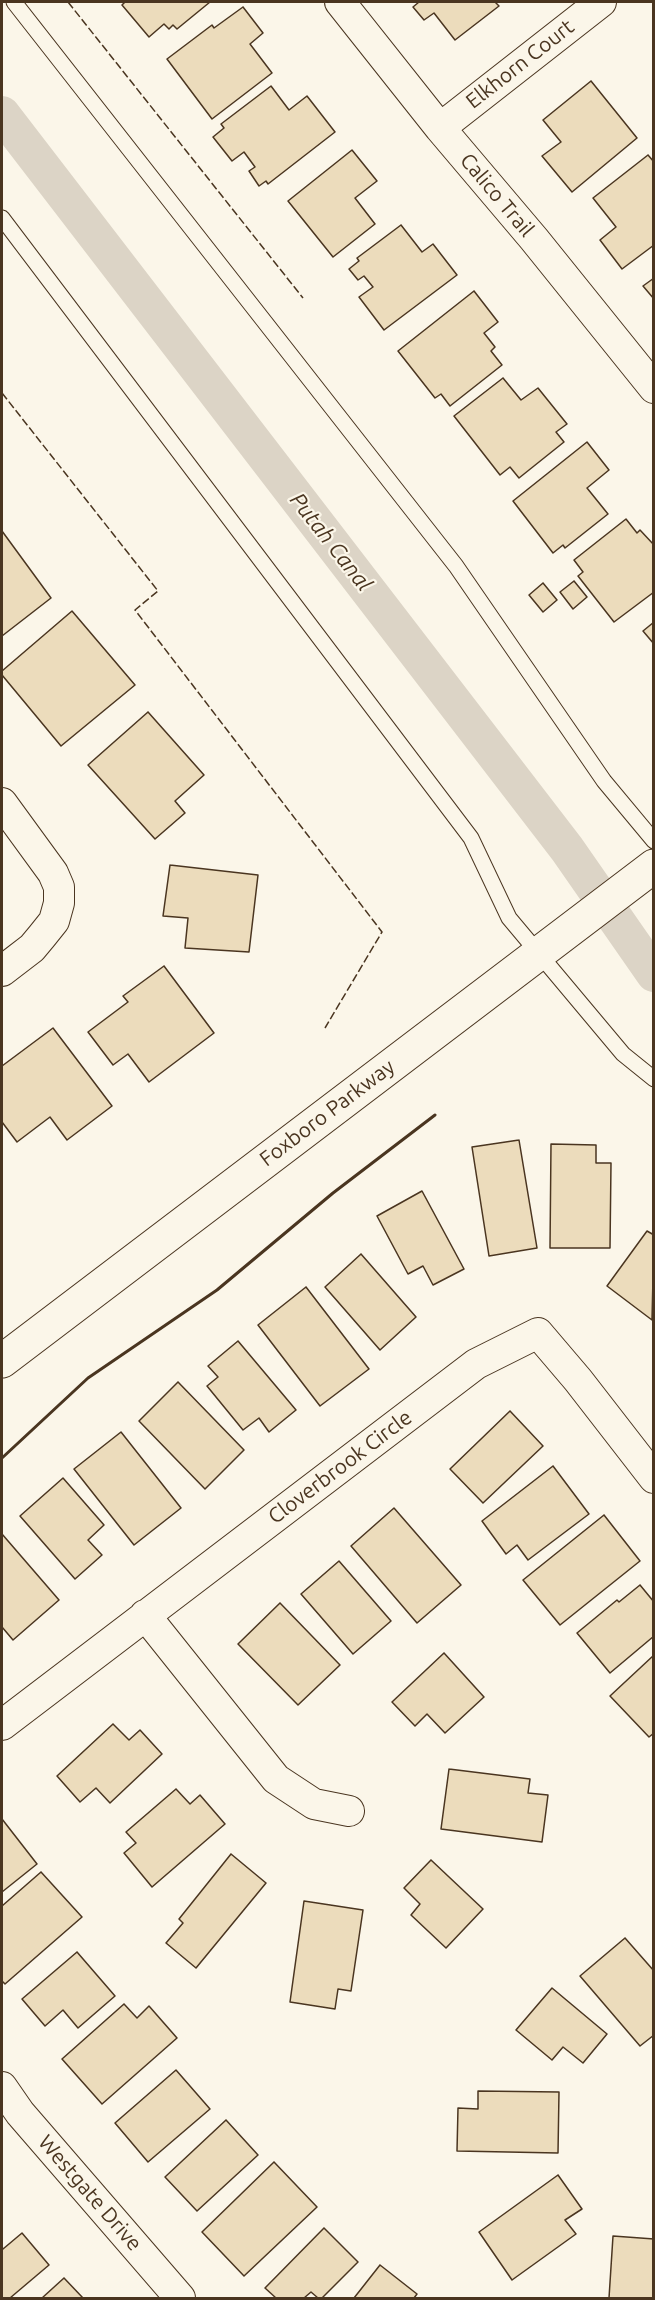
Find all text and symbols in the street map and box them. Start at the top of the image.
street label: Elkhorn Court [461,14,579,114]
street label: Calico Trail [455,148,539,242]
water label: Putah Canal [284,487,378,597]
street label: Foxboro Parkway [255,1054,399,1172]
street label: Cloverbrook Circle [263,1405,417,1529]
street label: Westgate Drive [33,2130,147,2256]

